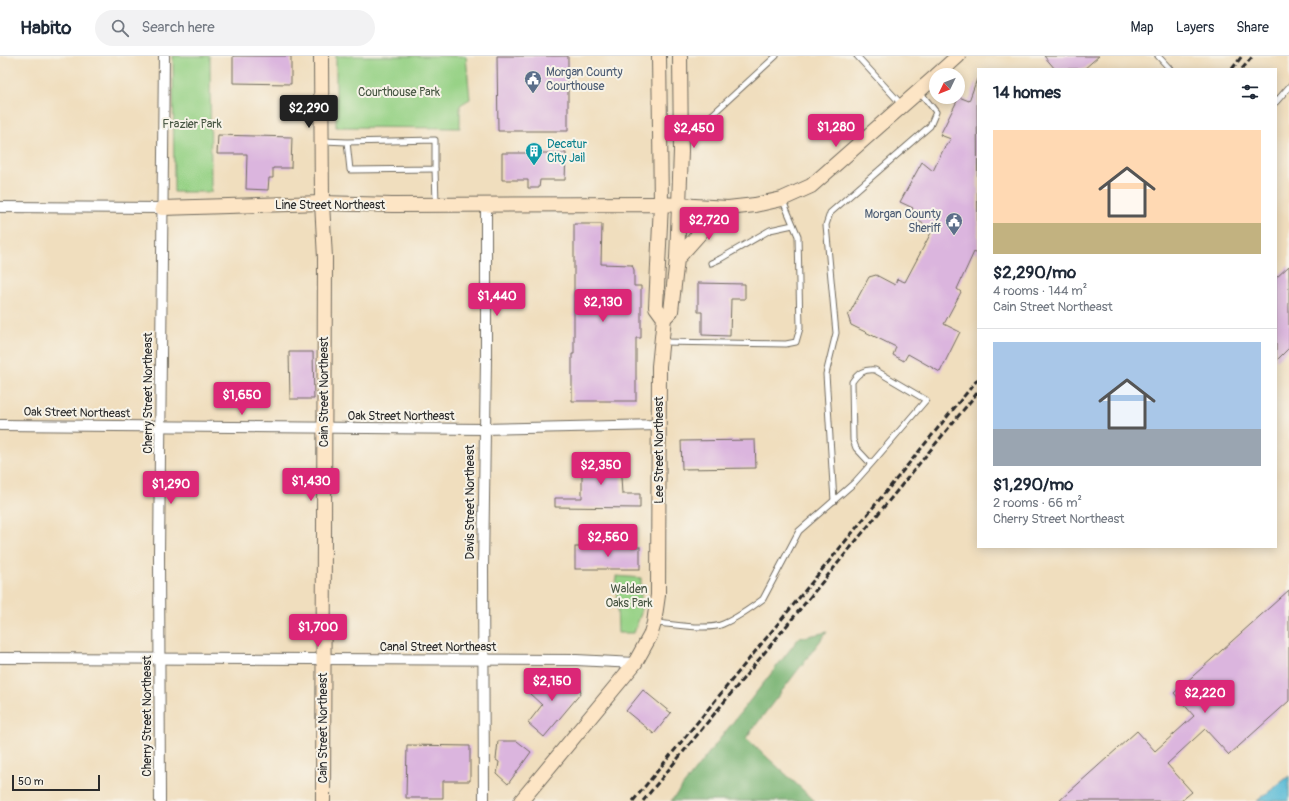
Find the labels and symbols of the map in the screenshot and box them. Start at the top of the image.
place label: Morgan County Courthouse [546,65,623,94]
north arrow [929,68,965,104]
public building icon: Morgan County Courthouse [523,69,543,94]
park label: Courthouse Park [358,85,440,100]
pin: $2,290 [276,95,342,129]
pin: $1,280 [803,114,869,148]
pin: $2,450 [661,115,727,149]
park label: Frazier Park [162,117,222,132]
place label: Decatur City Jail [547,137,588,166]
building icon: Decatur City Jail [524,141,544,166]
street label: Line Street Northeast [275,198,385,213]
pin: $2,720 [676,207,742,241]
place label: Morgan County Sheriff [864,207,941,236]
public building icon: Morgan County Sheriff [944,211,964,236]
pin: $1,440 [464,283,530,317]
pin: $2,130 [570,289,636,323]
street label: Cherry Street Northeast [141,332,156,454]
street label: Cain Street Northeast [317,337,332,447]
pin: $1,650 [209,382,275,416]
street label: Lee Street Northeast [652,396,667,504]
street label: Oak Street Northeast [23,405,131,421]
street label: Oak Street Northeast [348,409,455,424]
street label: Davis Street Northeast [463,444,478,559]
pin: $2,350 [568,452,634,486]
pin: $1,430 [278,468,344,502]
pin: $1,290 [138,471,204,505]
pin: $2,560 [575,524,641,558]
park label: Walden Oaks Park [605,582,653,611]
pin: $1,700 [285,614,351,648]
street label: Canal Street Northeast [380,640,496,655]
street label: Cherry Street Northeast [140,655,155,777]
pin: $2,150 [519,668,585,702]
street label: Cain Street Northeast [316,673,331,783]
pin: $2,220 [1172,680,1238,714]
scale bar [12,773,100,792]

